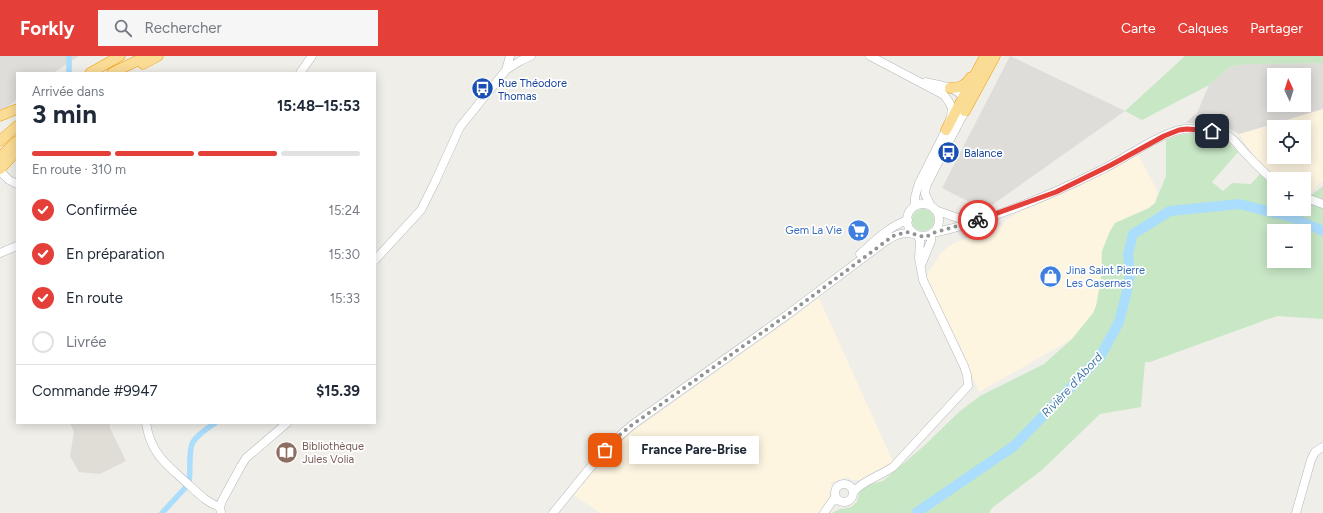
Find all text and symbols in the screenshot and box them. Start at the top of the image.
search box [98,10,378,46]
text: Forkly [20,17,74,40]
icon: search [112,17,134,39]
text: Rechercher [144,19,222,37]
text: Carte [1121,20,1156,37]
text: Calques [1178,20,1228,37]
text: Partager [1250,20,1303,37]
north arrow [1267,68,1311,112]
map controls [1267,68,1311,268]
bus stop icon: Rue Théodore Thomas [470,76,496,102]
place label: Rue Théodore Thomas [498,77,567,103]
text: Arrivée dans [32,84,104,99]
text: 15:48–15:53 [277,97,360,115]
text: 3 min [32,98,97,130]
pin [1195,114,1229,148]
icon: home [1201,120,1223,142]
button: locate [1267,120,1311,164]
bus stop icon: Balance [936,140,962,166]
place label: Balance [964,147,1002,160]
text: En route · 310 m [32,162,126,177]
button: + [1267,172,1311,216]
icon: check [32,199,54,221]
courier [958,200,998,240]
text: Confirmée [66,201,137,219]
text: 15:24 [329,203,360,218]
icon: bike [967,209,989,231]
supermarket icon: Gem La Vie [845,217,871,243]
place label: Gem La Vie [785,224,842,237]
button: − [1267,224,1311,268]
icon: check [32,243,54,265]
text: En préparation [66,245,165,263]
text: 15:30 [328,247,360,262]
shop icon: Jina Saint Pierre Les Casernes [1037,263,1063,289]
place label: Jina Saint Pierre Les Casernes [1066,264,1145,290]
icon: check [32,287,54,309]
text: En route [66,289,123,307]
text: 15:33 [330,291,360,306]
text: Livrée [66,333,107,351]
water label: Rivière d'Abord [1039,349,1106,420]
text: Commande #9947 [32,382,158,400]
text: $15.39 [316,382,360,400]
pin [588,433,622,467]
callout: France Pare-Brise [629,436,759,464]
library icon: Bibliothèque Jules Volia [273,439,299,465]
icon: bag [594,439,616,461]
place label: Bibliothèque Jules Volia [302,440,364,466]
text: France Pare-Brise [641,442,747,457]

